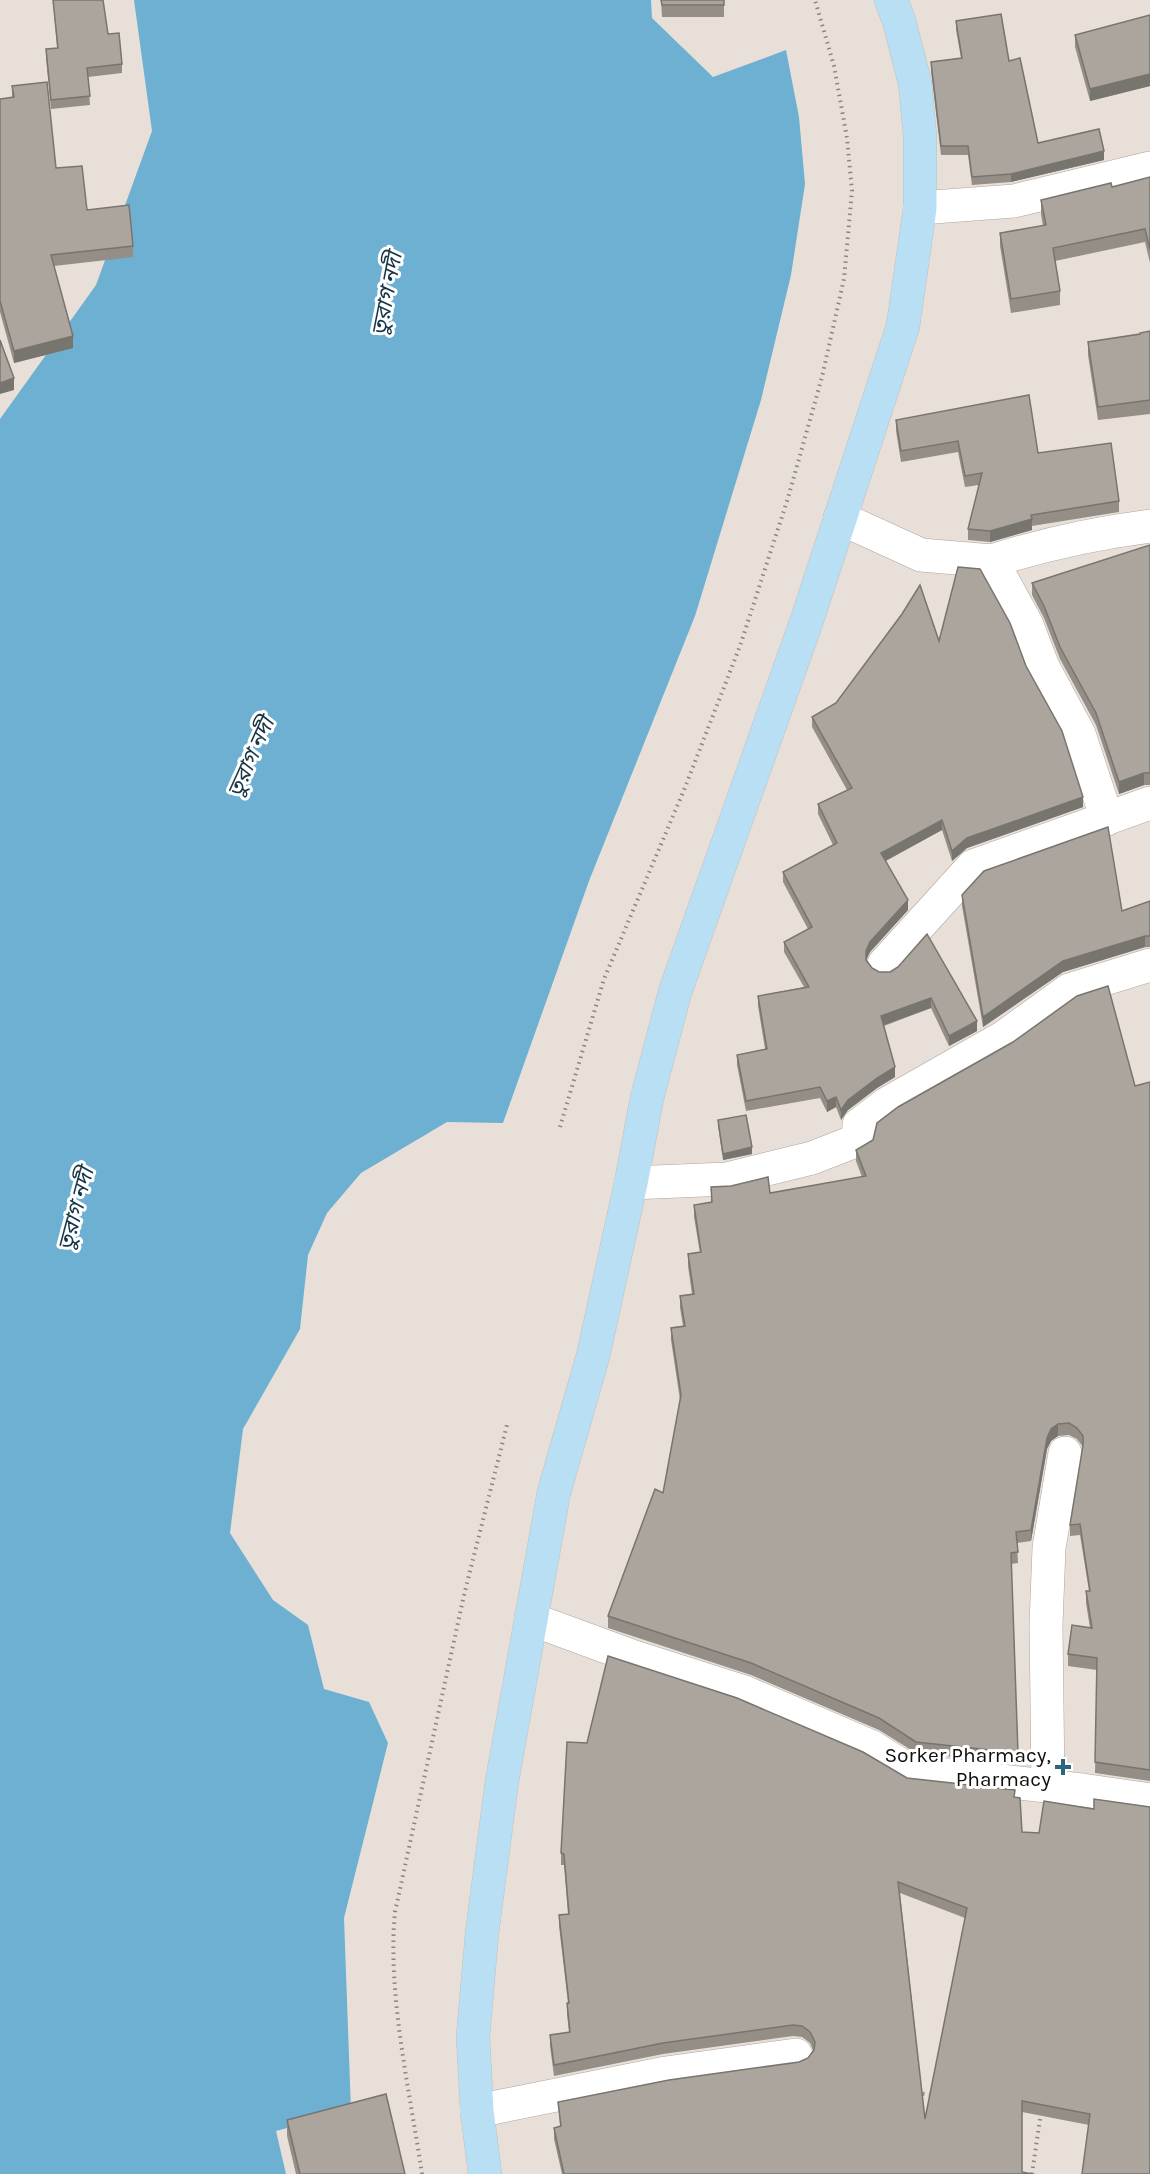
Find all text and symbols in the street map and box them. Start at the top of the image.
water label: তুরাগ নদী [366,246,409,338]
water label: তুরাগ নদী [222,710,282,801]
water label: তুরাগ নদী [52,1161,101,1254]
place label: Sorker Pharmacy, Pharmacy [884,1743,1051,1791]
marker: Sorker Pharmacy, Pharmacy [1056,1760,1070,1774]

